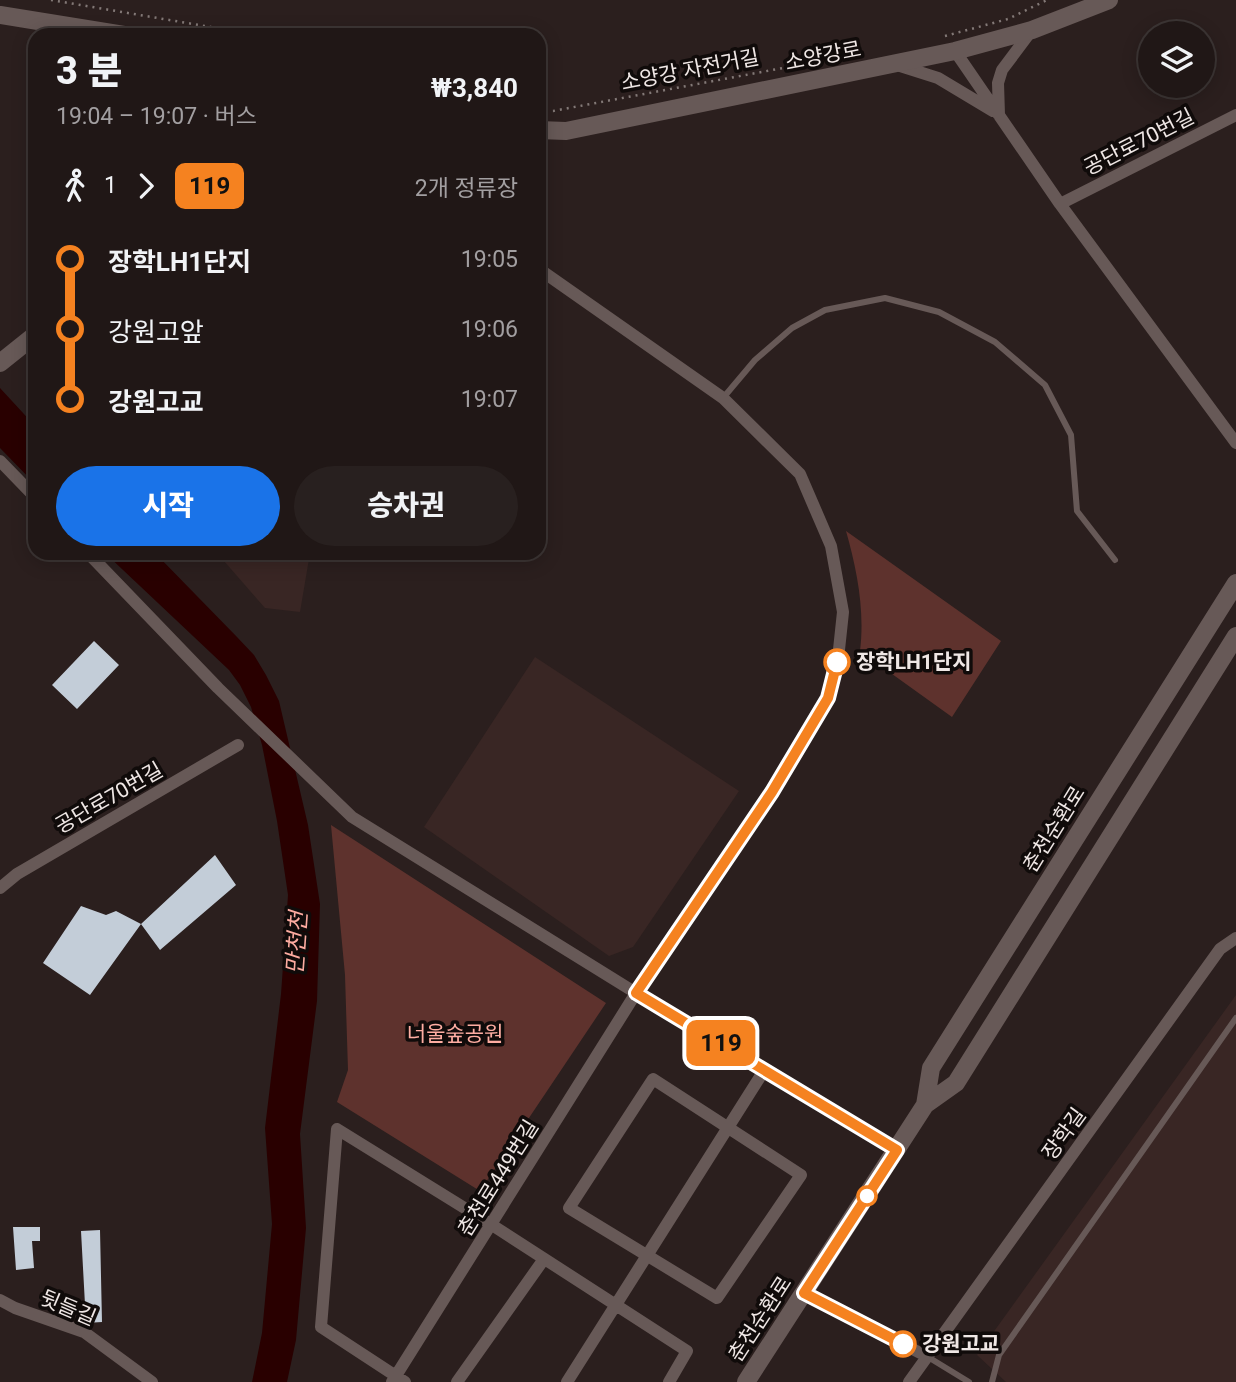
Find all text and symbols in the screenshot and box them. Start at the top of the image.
map controls [1138,21,1215,98]
button: layers [1138,21,1215,98]
street label: 소양강로 [783,37,863,75]
street label: 소양강 자전거길 [619,45,761,95]
text: 3 분 [56,49,122,93]
text: ₩3,840 [431,73,518,103]
text: 19:04 – 19:07 · 버스 [56,103,257,130]
street label: 공단로70번길 [1080,104,1198,180]
icon: walk [56,167,94,205]
icon: forward [127,167,165,205]
text: 1 [104,172,117,199]
text: 119 [189,172,230,200]
text: 2개 정류장 [415,175,518,202]
text: 19:05 [461,246,518,273]
text: 장학LH1단지 [108,247,251,277]
text: 19:06 [461,316,518,343]
text: 강원고앞 [108,317,204,347]
text: 19:07 [461,386,518,413]
text: 강원고교 [108,387,204,417]
button: 시작 [56,466,280,546]
button: 승차권 [294,466,518,546]
marker: 장학LH1단지 [824,649,850,675]
place label: 장학LH1단지 [856,650,972,674]
street label: 공단로70번길 [51,758,167,838]
street label: 춘천순환로 [1018,782,1090,876]
water label: 만천천 [281,908,313,976]
line badge: 119 [681,1020,761,1066]
park label: 너울숲공원 [407,1022,503,1046]
text: 119 [700,1029,742,1057]
street label: 장학길 [1037,1103,1091,1165]
street label: 춘천로449번길 [453,1116,543,1240]
unlabelled marker [857,1186,877,1206]
street label: 춘천순환로 [724,1272,796,1366]
street label: 뒷들길 [37,1286,99,1330]
marker: 강원고교 [890,1331,916,1357]
place label: 강원고교 [922,1332,999,1356]

